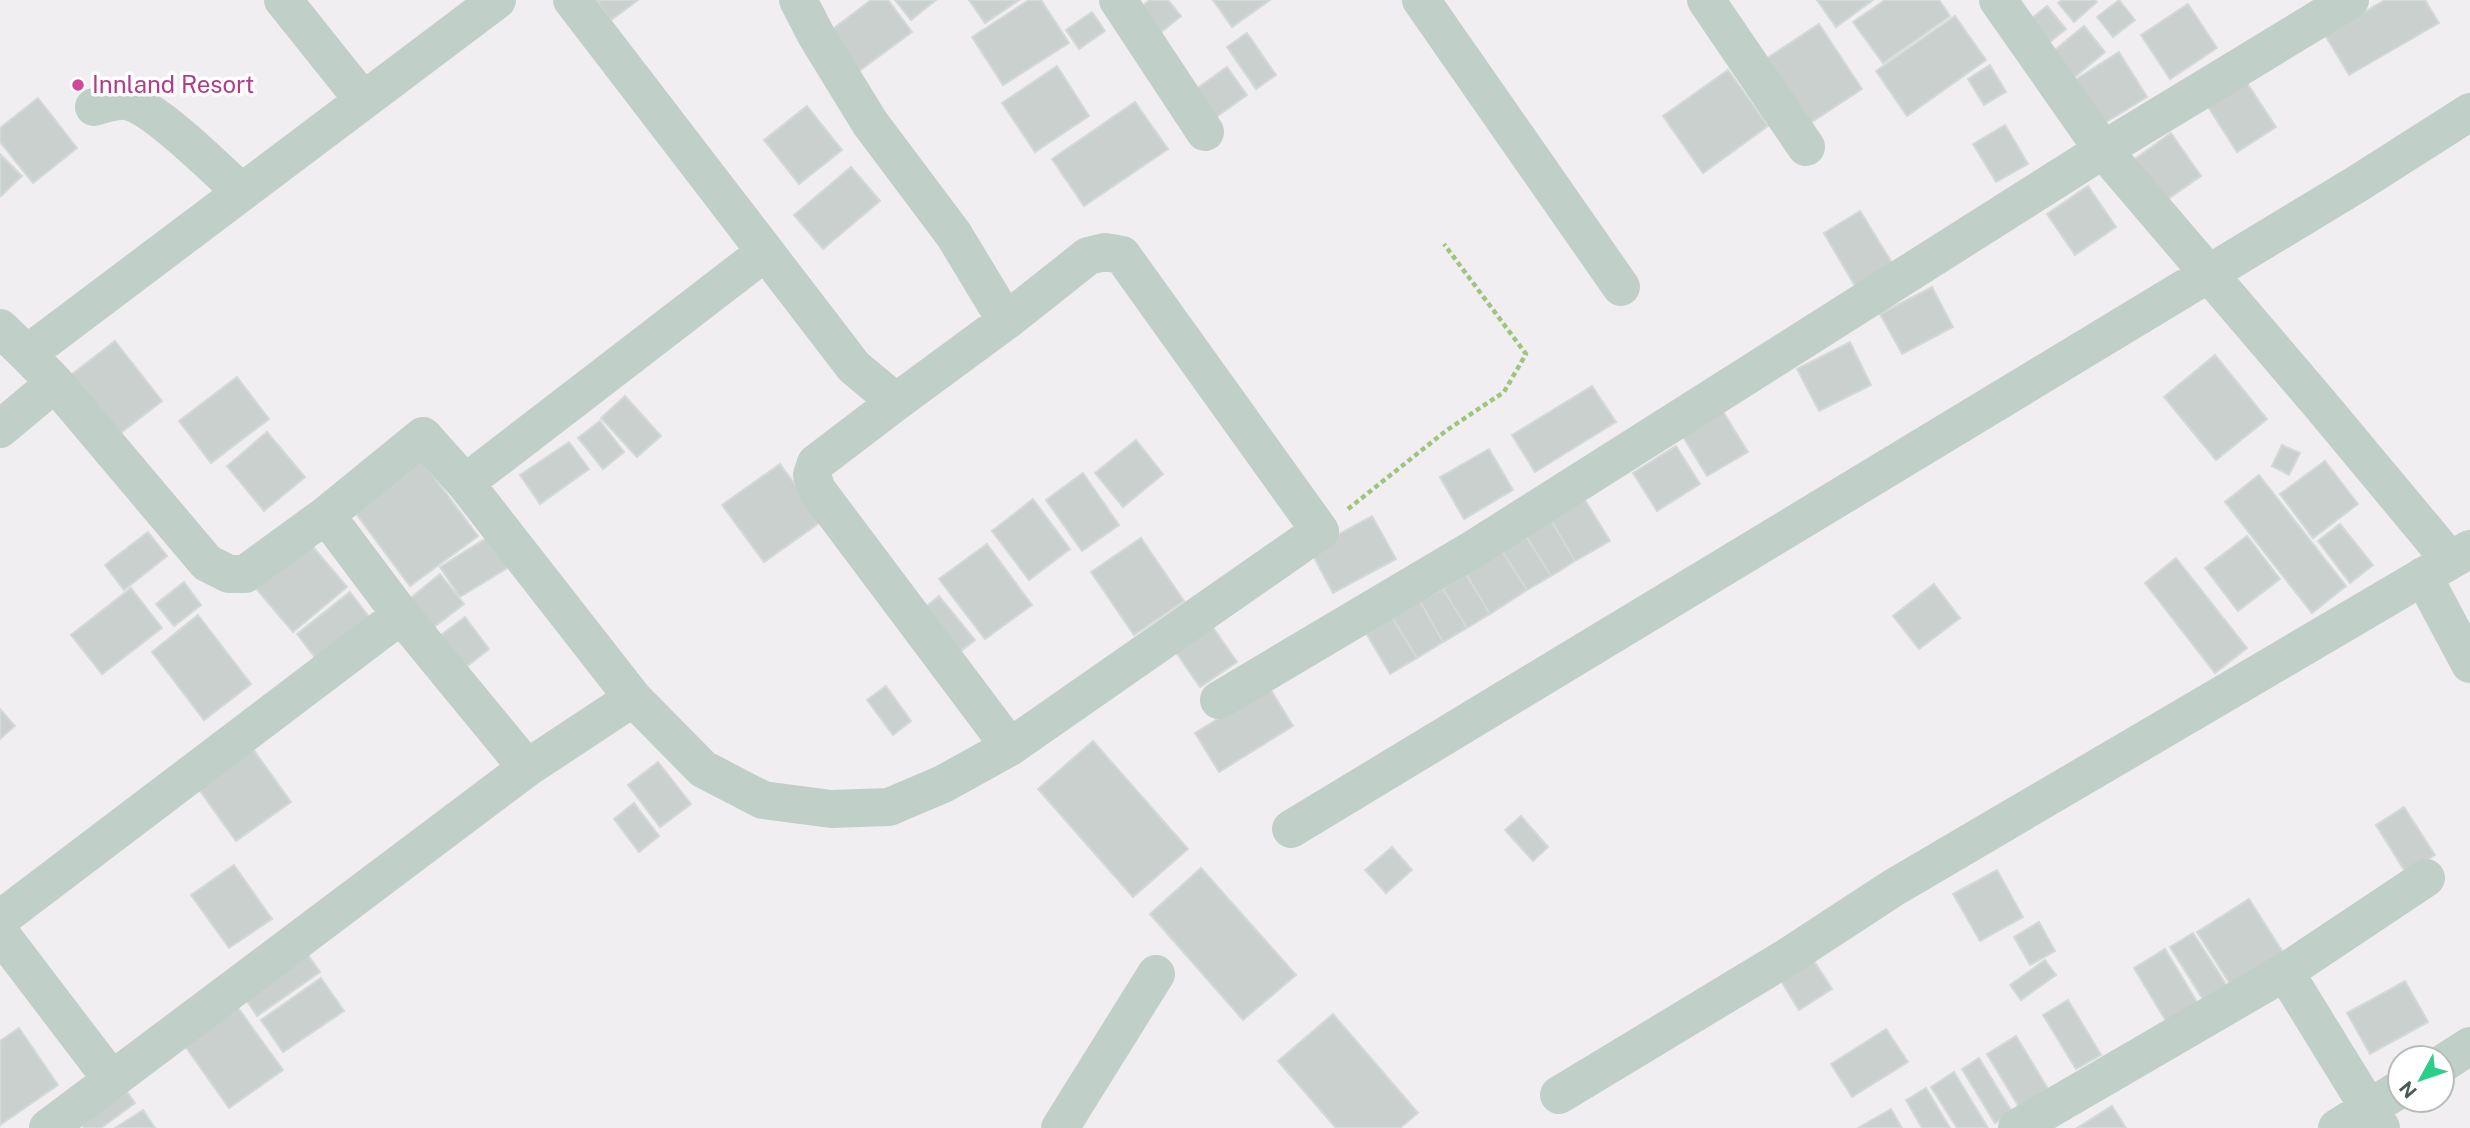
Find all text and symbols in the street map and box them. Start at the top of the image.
place label: Innland Resort [92,70,254,98]
marker: Innland Resort [70,77,86,93]
north arrow [2386,1044,2456,1114]
text: N [2395,1077,2421,1103]

